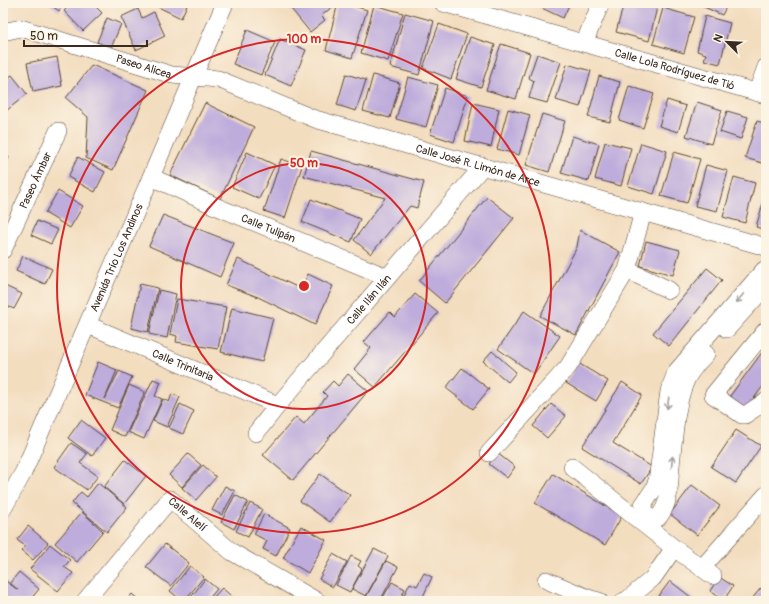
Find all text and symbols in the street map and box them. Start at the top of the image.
scale bar [24,22,147,48]
north arrow [707,22,747,62]
text: 50 m [30,29,58,44]
text: 100 m [287,32,322,47]
text: N [711,32,726,44]
street label: Calle Lola Rodríguez de Tió [613,46,736,93]
street label: Paseo Alicea [114,52,173,81]
street label: Calle José R. Limón de Arce [414,142,542,190]
street label: Paseo Ámbar [17,150,55,211]
text: 50 m [290,156,318,171]
street label: Avenida Trío Los Andinos [88,202,146,314]
street label: Calle Tulipán [239,212,297,245]
street label: Calle Ilán Ilán [344,272,394,327]
centre of rings [297,279,311,293]
one-way arrow [735,293,744,303]
street label: Calle Trinitaria [150,347,215,384]
one-way arrow [664,396,672,409]
one-way arrow [668,456,675,469]
street label: Calle Alelí [166,495,209,534]

